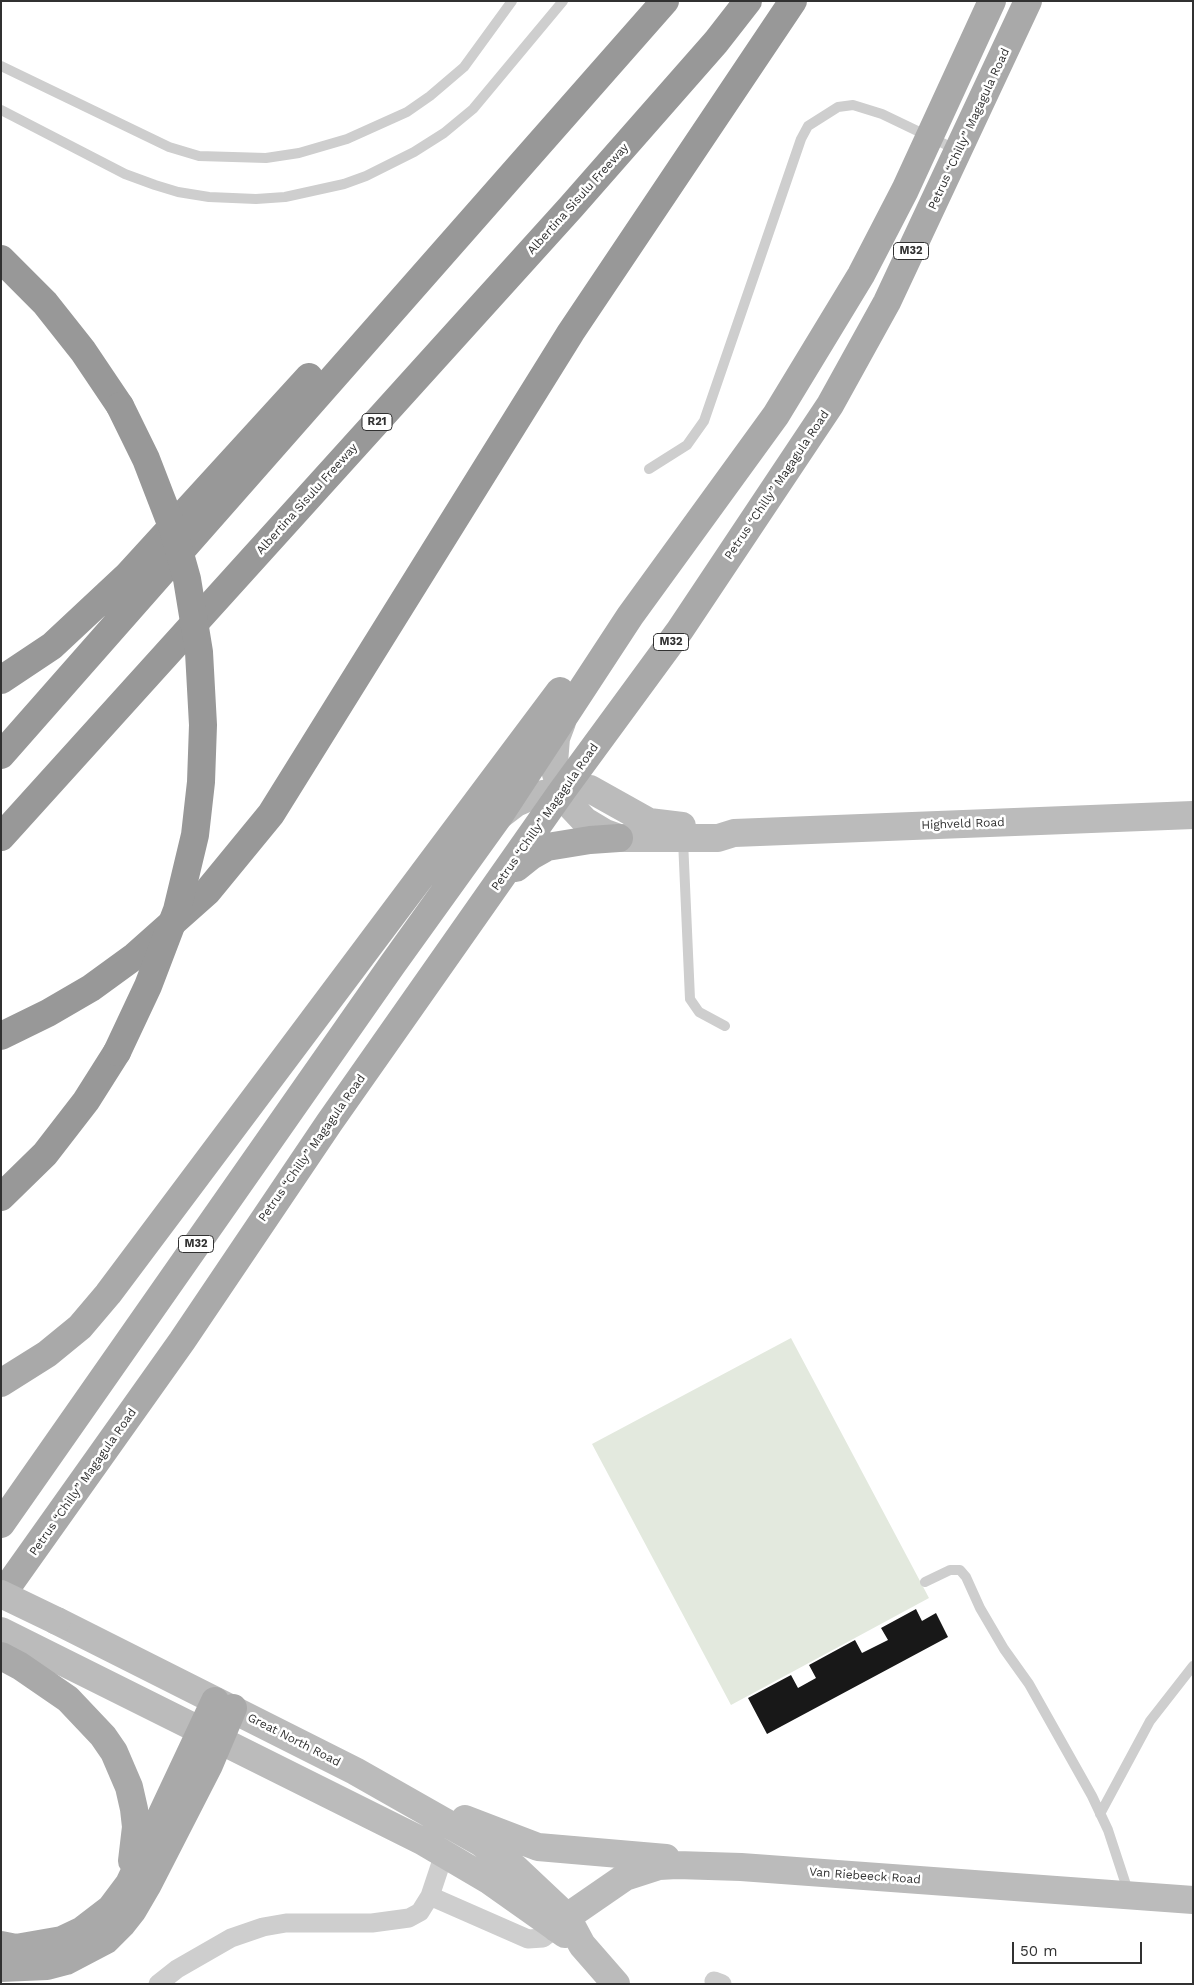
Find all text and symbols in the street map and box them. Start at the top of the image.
street label: Petrus “Chilly” Magagula Road [925,46,1013,212]
street label: Albertina Sisulu Freeway [524,140,632,258]
road number: M32 [894,242,928,260]
street label: Petrus “Chilly” Magagula Road [722,408,832,562]
road number: R21 [362,414,392,431]
street label: Albertina Sisulu Freeway [253,440,361,558]
road number: M32 [654,634,688,650]
street label: Petrus “Chilly” Magagula Road [488,741,602,893]
street label: Highveld Road [921,815,1005,833]
street label: Petrus “Chilly” Magagula Road [255,1072,369,1224]
road number: M32 [178,1236,214,1252]
street label: Petrus “Chilly” Magagula Road [26,1406,140,1558]
street label: Great North Road [245,1710,343,1770]
street label: Van Riebeeck Road [809,1865,921,1887]
scale bar [1014,1932,1144,1964]
text: 50 m [1020,1942,1057,1960]

